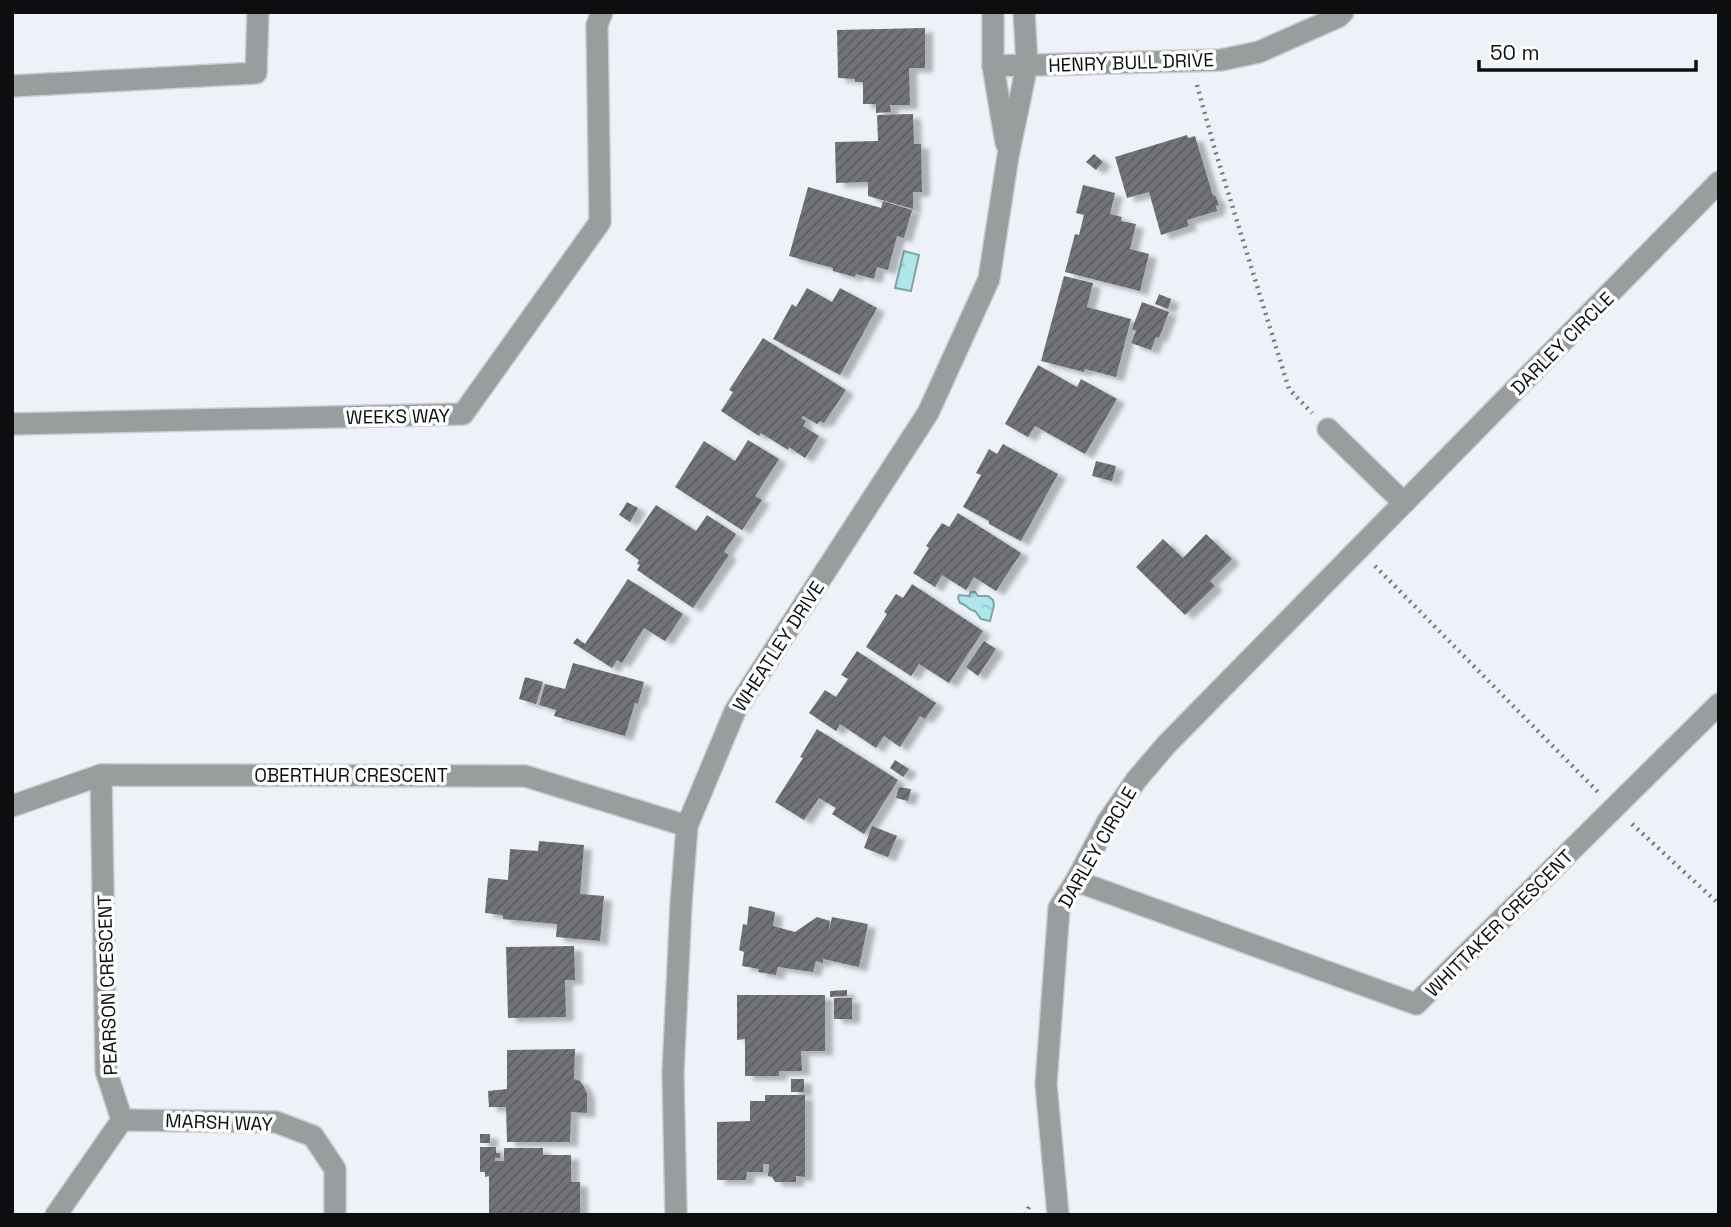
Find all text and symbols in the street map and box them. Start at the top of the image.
scale bar [1479,28,1696,72]
text: 50 m [1490,39,1540,66]
street label: HENRY BULL DRIVE [1048,47,1214,78]
street label: DARLEY CIRCLE [1506,287,1619,400]
street label: WEEKS WAY [346,403,451,430]
street label: WHEATLEY DRIVE [727,576,830,716]
street label: OBERTHUR CRESCENT [254,763,448,788]
street label: DARLEY CIRCLE [1053,782,1142,912]
street label: WHITTAKER CRESCENT [1420,844,1579,1003]
street label: PEARSON CRESCENT [92,894,123,1076]
street label: MARSH WAY [165,1108,274,1137]

